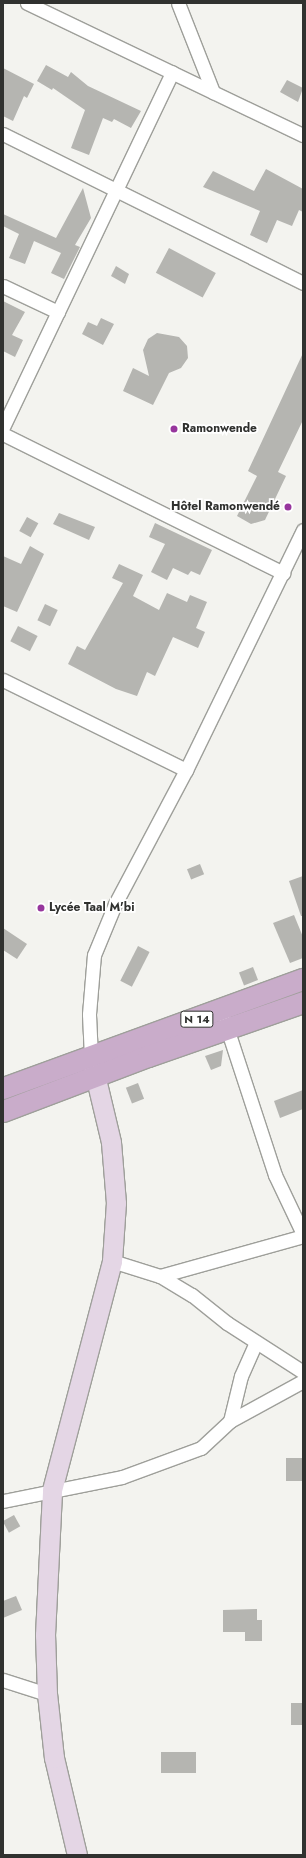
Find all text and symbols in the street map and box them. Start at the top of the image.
place label: Ramonwende [182,422,257,436]
marker: Ramonwende [169,424,179,434]
place label: Hôtel Ramonwendé [171,500,280,514]
marker: Hôtel Ramonwendé [283,502,293,512]
place label: Lycée Taal M'bi [49,901,134,915]
marker: Lycée Taal M'bi [36,903,46,913]
road number: N 14 [180,1010,214,1028]

